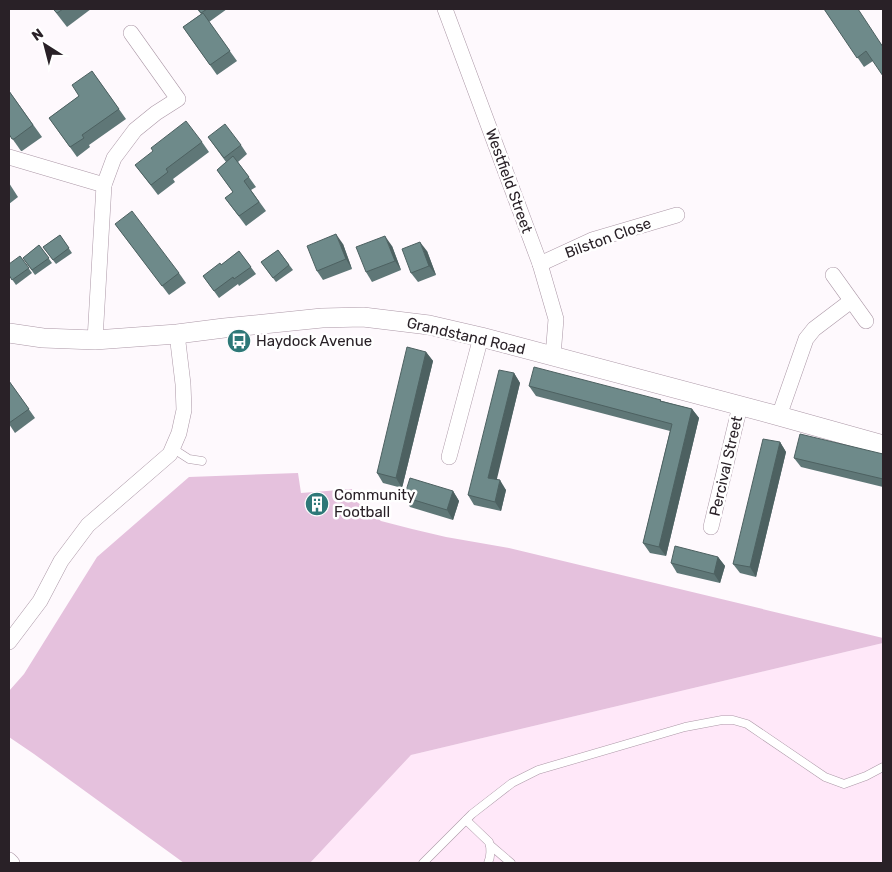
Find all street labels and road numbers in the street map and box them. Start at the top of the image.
street label: Westfield Street [482,126,536,236]
street label: Bilston Close [562,214,654,262]
street label: Grandstand Road [405,314,527,358]
street label: Percival Street [706,414,746,518]

